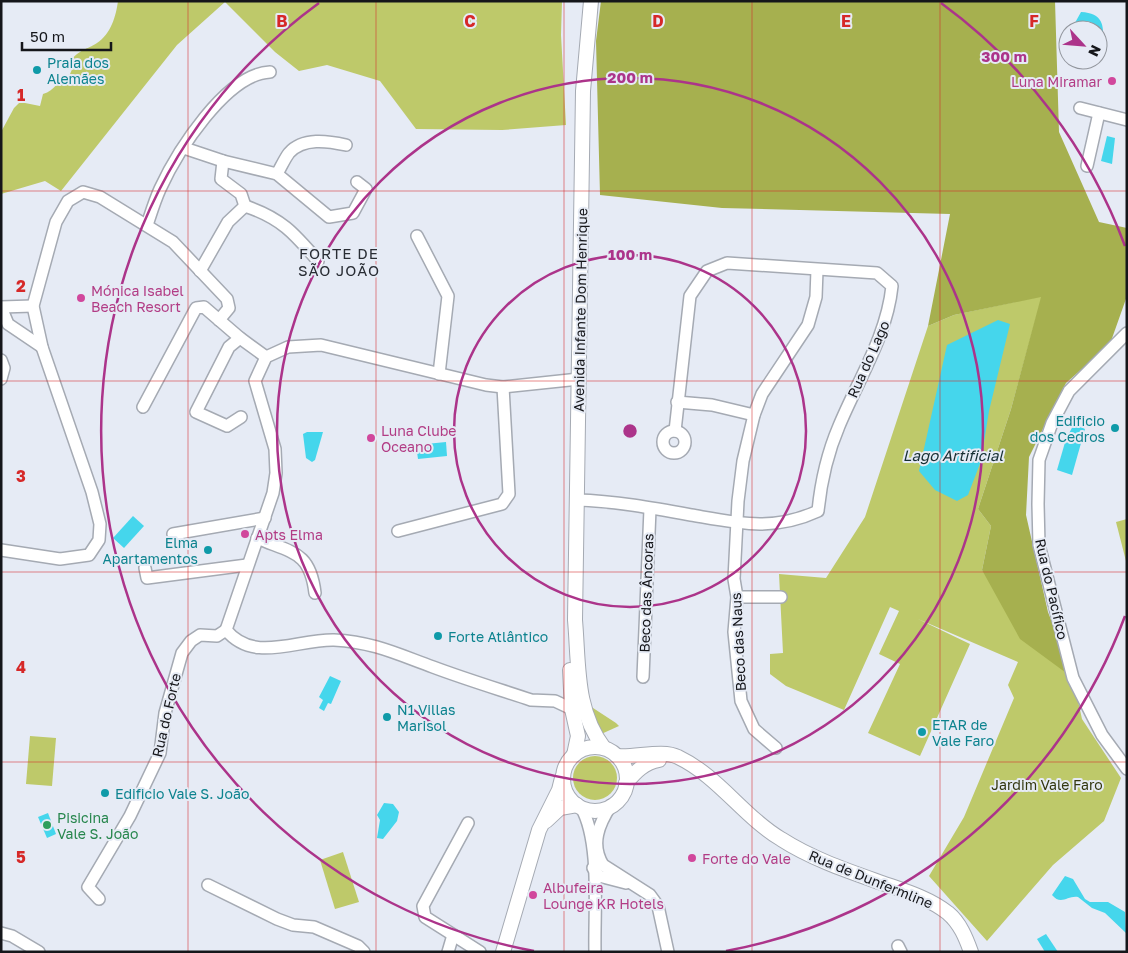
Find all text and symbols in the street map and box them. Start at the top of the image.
text: B [276,11,288,31]
text: C [464,11,476,31]
text: D [652,11,664,31]
text: E [841,11,851,31]
text: F [1029,11,1039,31]
scale bar [22,20,111,52]
north arrow [1058,20,1108,70]
text: 50 m [30,27,65,45]
text: N [1085,42,1105,59]
text: 300 m [981,47,1027,65]
place label: Praia dos Alemães [47,54,109,87]
marker: Praia dos Alemães [31,64,43,76]
text: 200 m [607,68,653,86]
place label: Luna Miramar [1011,73,1103,90]
marker: Luna Miramar [1106,75,1118,87]
text: 1 [17,85,25,105]
street label: Avenida Infante Dom Henrique [570,208,590,412]
district label: FORTE DE SÃO JOÃO [298,244,380,279]
text: 100 m [608,245,652,263]
text: 2 [16,276,26,296]
place label: Mónica Isabel Beach Resort [91,282,184,315]
marker: Mónica Isabel Beach Resort [75,292,87,304]
street label: Rua do Lago [843,318,893,400]
place label: Edificio dos Cedros [1030,412,1105,445]
place label: Luna Clube Oceano [381,422,456,455]
centre of rings [621,422,639,440]
marker: Edificio dos Cedros [1109,422,1121,434]
marker: Luna Clube Oceano [365,432,377,444]
water label: Lago Artificial [903,446,1004,465]
text: 3 [16,466,26,486]
place label: Apts Elma [255,526,323,543]
marker: Apts Elma [239,528,251,540]
street label: Beco das Âncoras [635,533,657,653]
place label: Elma Apartamentos [102,534,198,567]
street label: Rua do Pacífico [1032,537,1072,641]
marker: Elma Apartamentos [202,544,214,556]
street label: Beco das Naus [727,592,749,692]
place label: Forte Atlântico [448,628,548,645]
marker: Forte Atlântico [432,630,444,642]
text: 4 [16,657,26,677]
street label: Rua do Forte [148,671,184,759]
place label: N1 Villas Marisol [397,701,455,734]
marker: N1 Villas Marisol [381,711,393,723]
place label: ETAR de Vale Faro [932,716,994,749]
marker: ETAR de Vale Faro [916,726,928,738]
park label: Jardim Vale Faro [991,776,1103,793]
place label: Edificio Vale S. João [115,785,249,802]
marker: Edificio Vale S. João [99,787,111,799]
place label: Pisicina Vale S. João [57,809,138,842]
marker: Pisicina Vale S. João [41,819,53,831]
street label: Rua de Dunfermline [807,846,935,912]
text: 5 [16,847,26,867]
place label: Forte do Vale [702,850,791,867]
marker: Forte do Vale [686,852,698,864]
place label: Albufeira Lounge KR Hotels [543,879,664,912]
marker: Albufeira Lounge KR Hotels [527,889,539,901]

